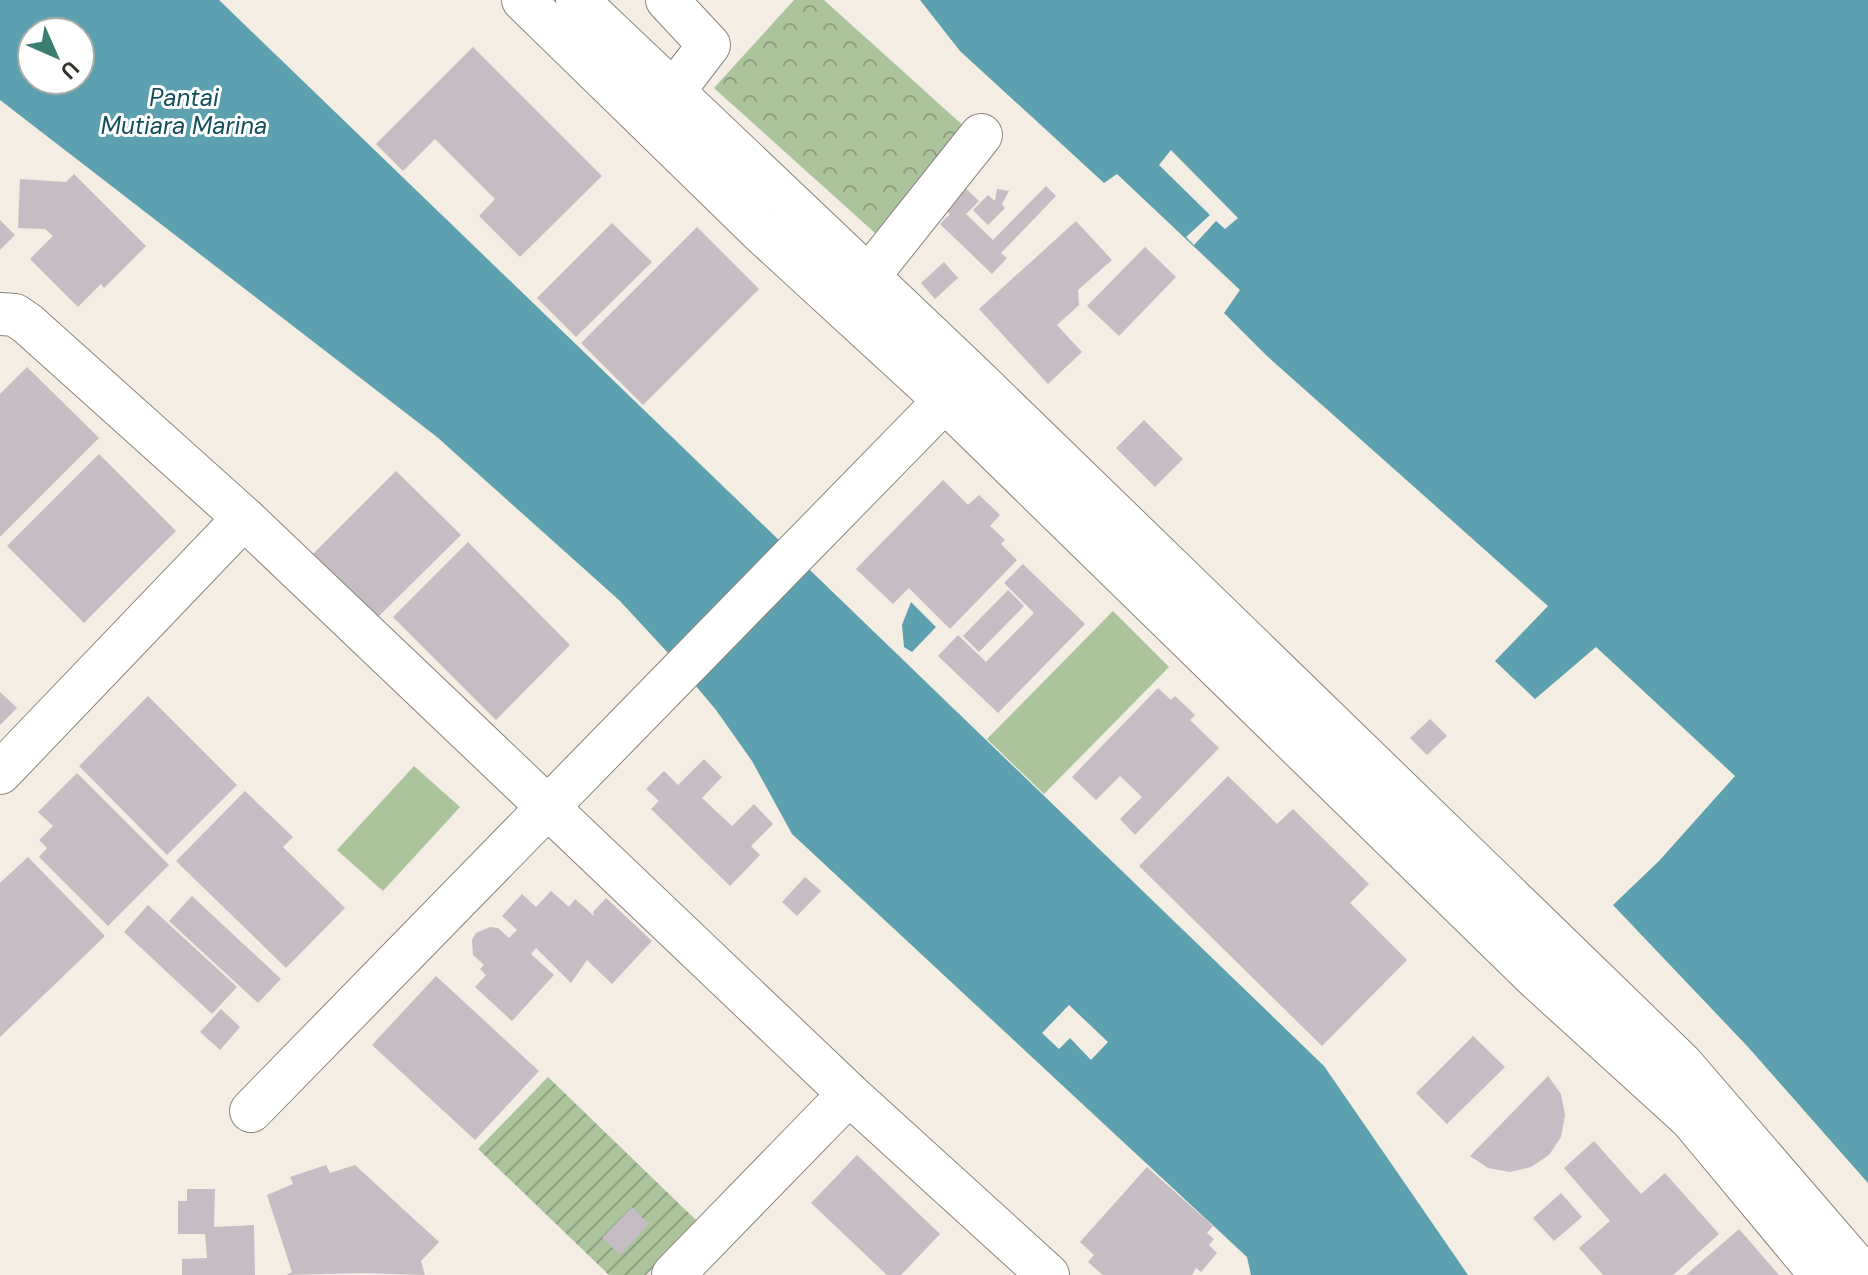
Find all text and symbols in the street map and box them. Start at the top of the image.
north arrow [16,16,96,96]
text: U [54,54,85,85]
water label: Pantai Mutiara Marina [101,82,267,141]

